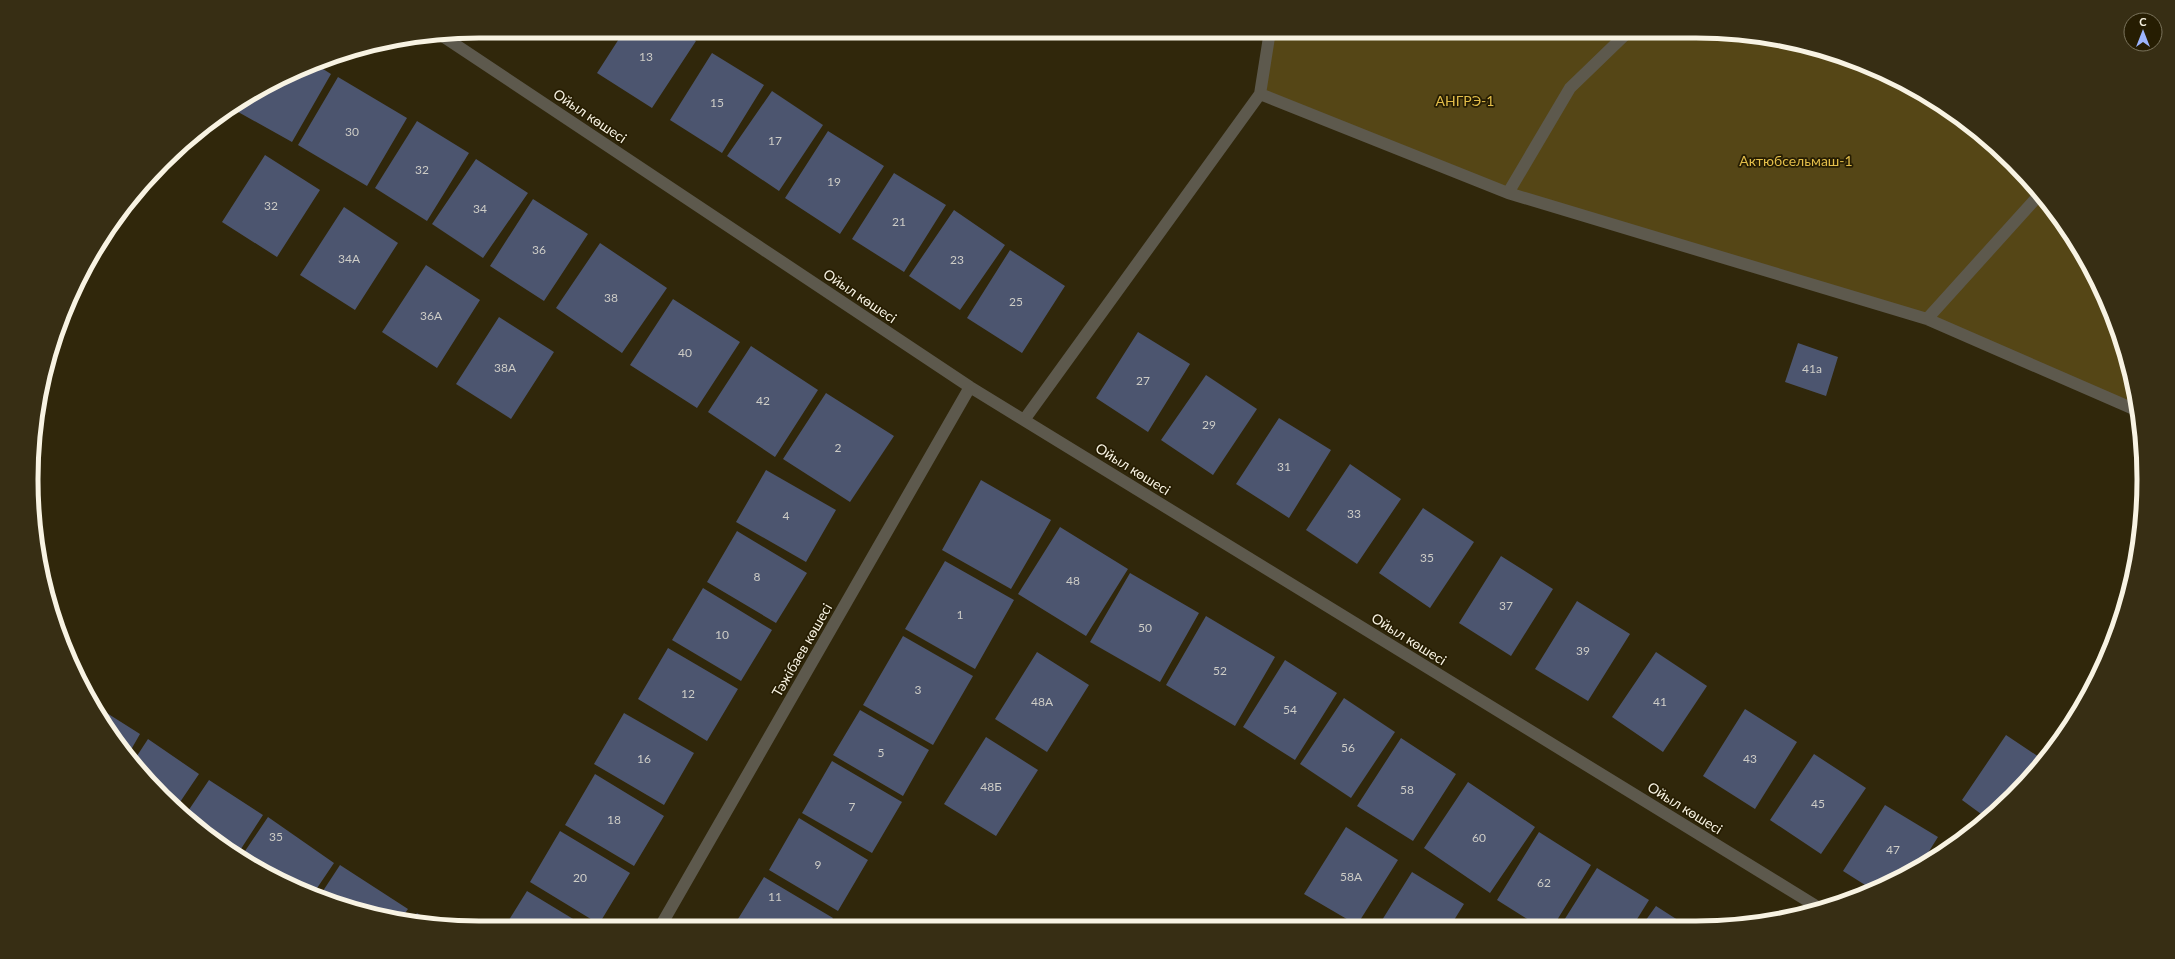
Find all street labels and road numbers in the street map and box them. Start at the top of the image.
street label: Ойыл көшесі [550,85,630,146]
street label: Ойыл көшесі [820,265,900,326]
street label: Ойыл көшесі [1093,439,1174,498]
street label: Тәжібаев көшесі [768,600,835,700]
street label: Ойыл көшесі [1369,609,1450,668]
street label: Ойыл көшесі [1645,778,1726,837]

